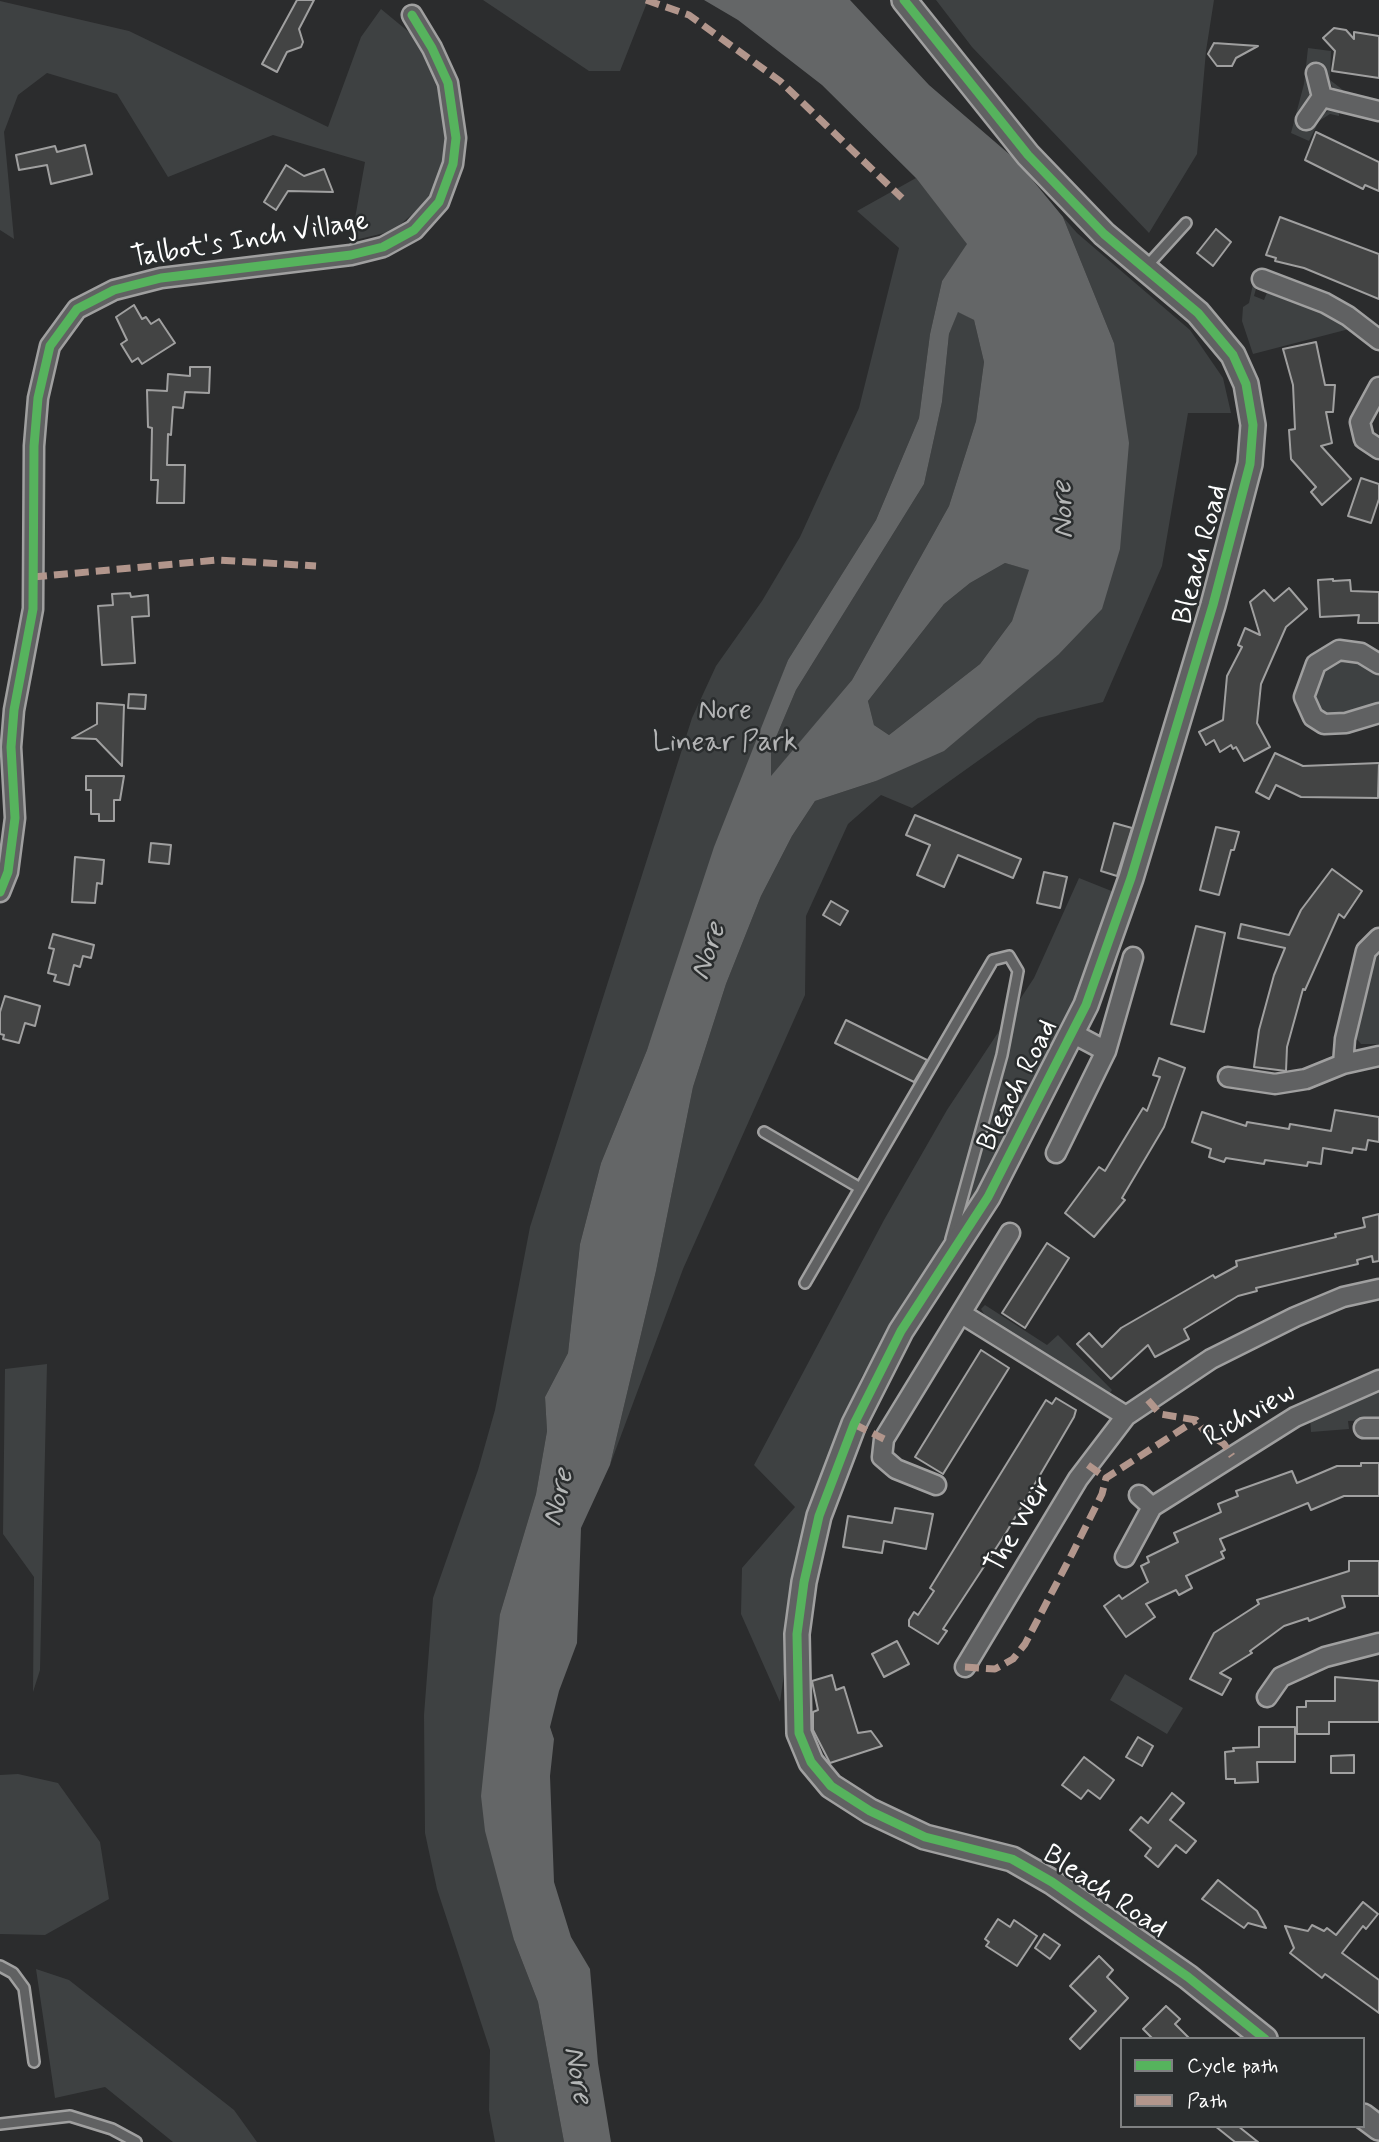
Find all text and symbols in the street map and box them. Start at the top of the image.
street label: Talbot's Inch Village [129,206,371,276]
water label: Nore [1046,480,1084,540]
street label: Bleach Road [1167,482,1237,628]
park label: Nore Linear Park [652,695,798,761]
water label: Nore [684,919,736,985]
street label: Bleach Road [972,1015,1066,1157]
street label: Richview [1198,1376,1302,1456]
water label: Nore [536,1466,584,1530]
street label: The Weir [979,1471,1061,1581]
street label: Bleach Road [1035,1839,1173,1947]
legend [1120,2037,1365,2128]
water label: Nore [553,2043,599,2107]
text: Cycle path [1187,2052,1278,2080]
text: Path [1187,2087,1227,2115]

